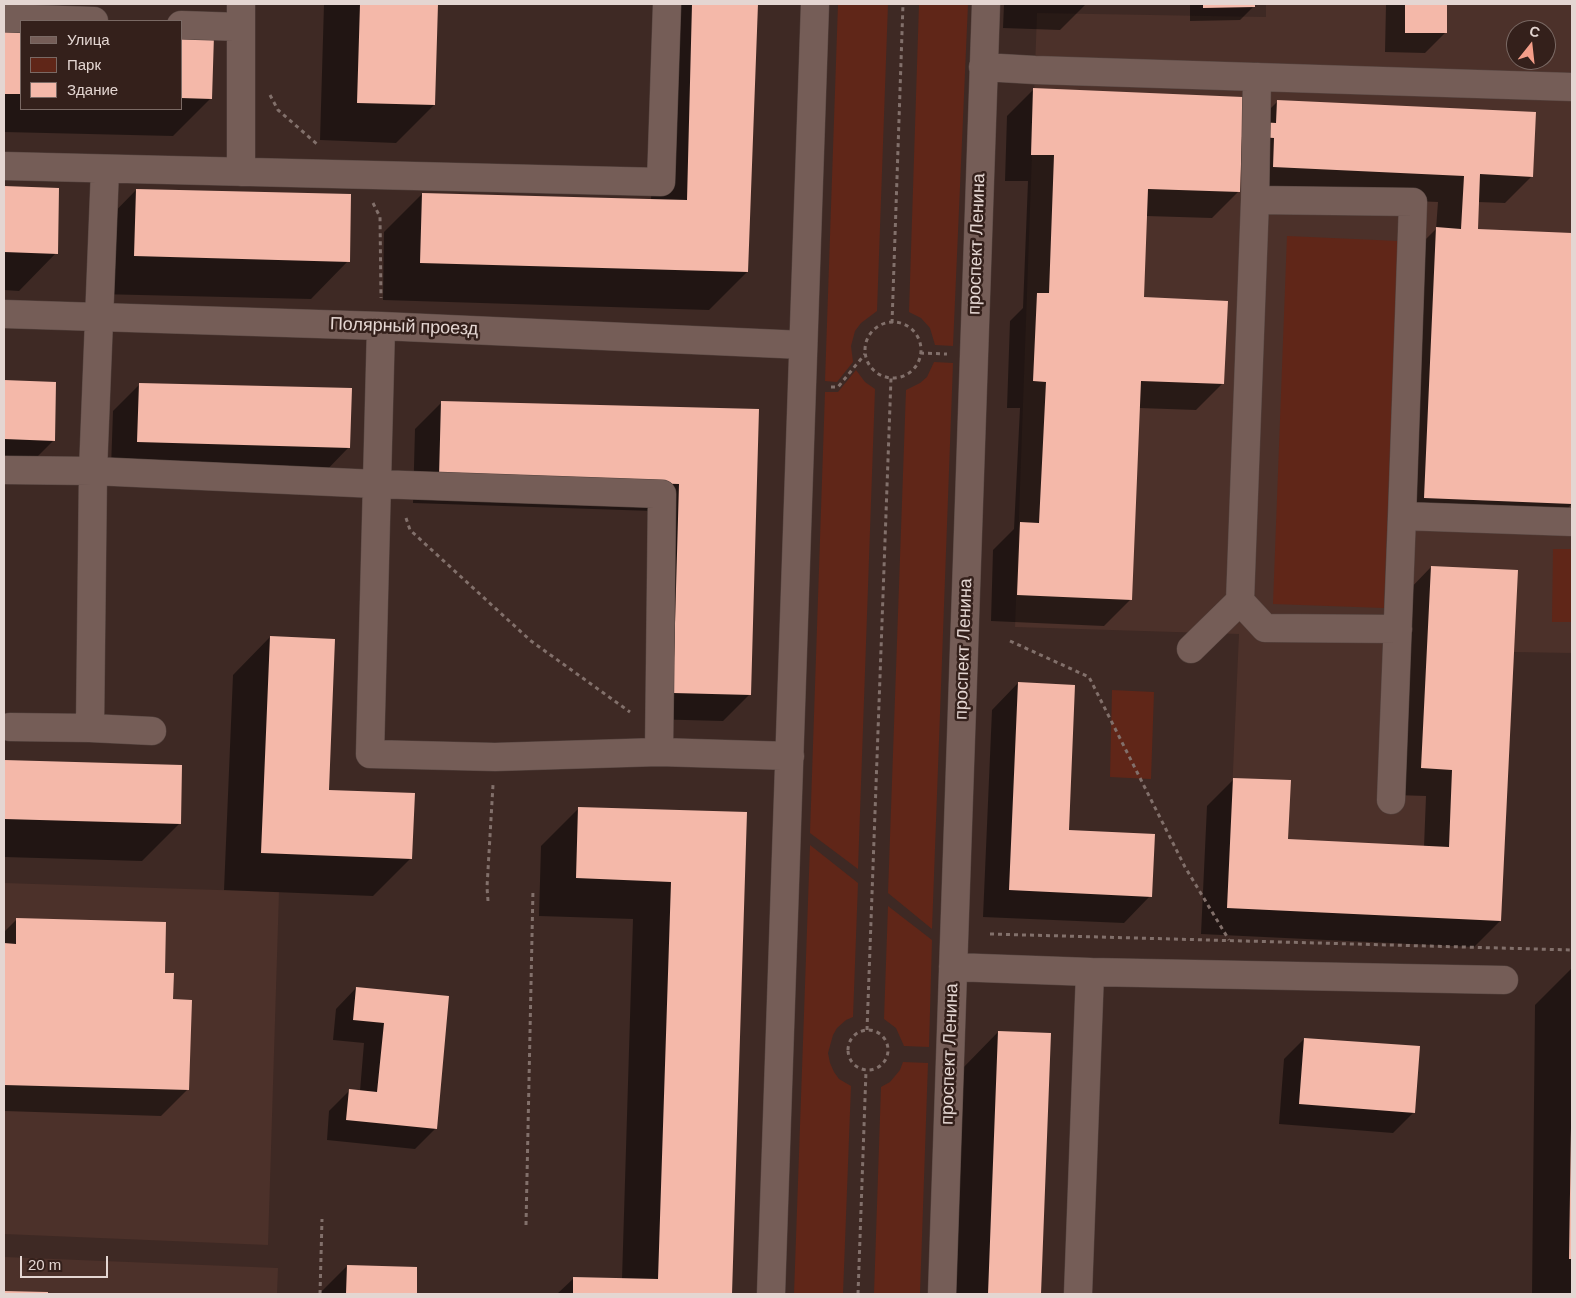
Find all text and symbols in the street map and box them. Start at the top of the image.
legend [20,20,182,110]
north arrow [1506,20,1556,70]
text: С [1528,22,1542,41]
text: Улица [67,31,110,48]
text: Парк [67,56,101,73]
text: Здание [67,81,118,98]
street label: проспект Ленина [964,173,990,315]
street label: Полярный проезд [329,314,479,340]
street label: проспект Ленина [951,578,977,720]
street label: проспект Ленина [937,983,963,1125]
scale bar [22,1246,110,1278]
text: 20 m [28,1256,61,1273]

